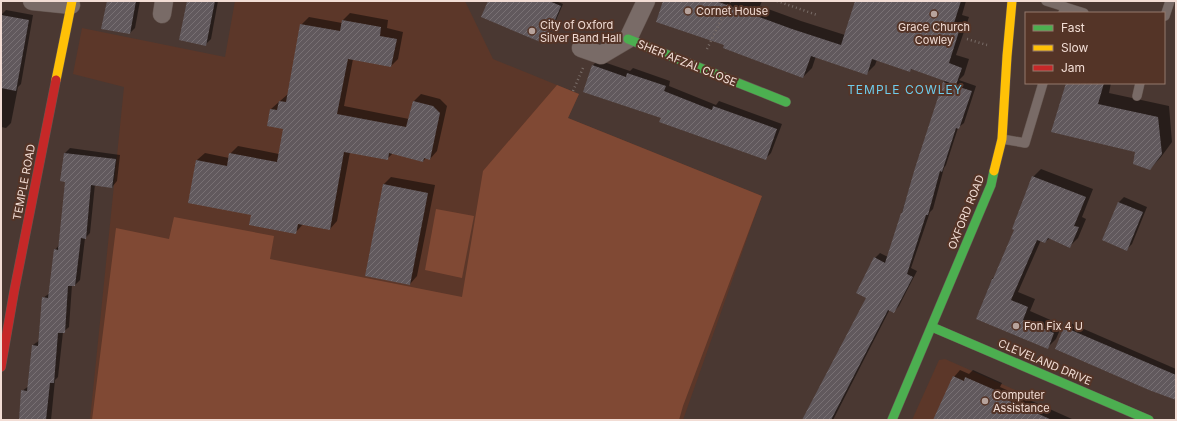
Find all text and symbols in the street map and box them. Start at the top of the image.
place label: Cornet House [696,4,768,18]
marker: Cornet House [683,6,693,16]
marker: Grace Church Cowley [929,9,939,19]
legend [1025,12,1165,84]
place label: City of Oxford Silver Band Hall [540,18,621,45]
place label: Grace Church Cowley [898,20,970,47]
text: Fast [1061,20,1085,35]
marker: City of Oxford Silver Band Hall [527,26,537,36]
street label: SHER AFZAL CLOSE [635,37,739,89]
text: Slow [1061,40,1089,55]
text: Jam [1061,60,1085,75]
district label: TEMPLE COWLEY [847,82,963,97]
street label: TEMPLE ROAD [10,143,38,221]
street label: OXFORD ROAD [945,173,987,251]
place label: Fon Fix 4 U [1024,319,1083,333]
marker: Fon Fix 4 U [1011,321,1021,331]
street label: CLEVELAND DRIVE [996,336,1094,388]
place label: Computer Assistance [993,388,1050,415]
marker: Computer Assistance [980,396,990,406]

